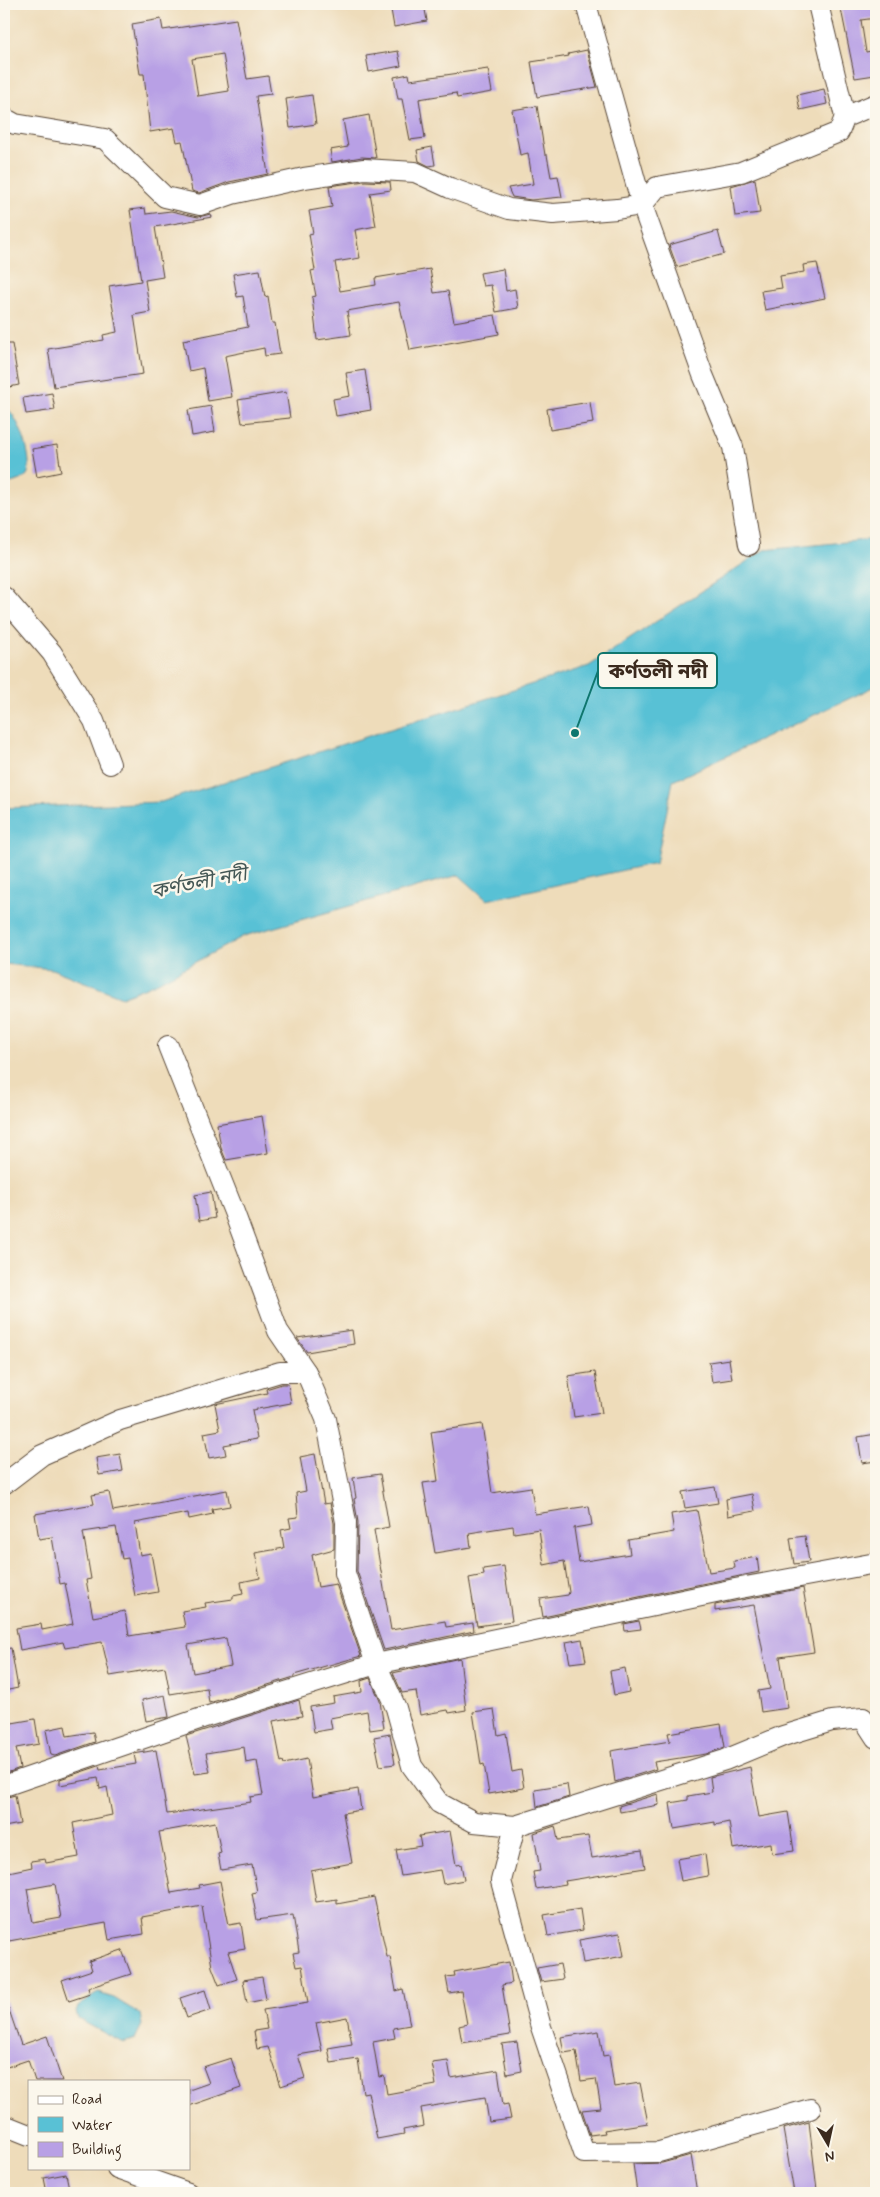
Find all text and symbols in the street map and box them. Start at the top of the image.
callout: কর্ণতলী নদী [598,653,717,688]
text: কর্ণতলী নদী [607,659,708,686]
water label: কর্ণতলী নদী [149,860,253,906]
legend [28,2080,190,2170]
text: Road [72,2090,102,2110]
text: Water [72,2116,112,2136]
north arrow [802,2120,852,2170]
text: Building [72,2140,122,2161]
text: N [824,2146,836,2165]

